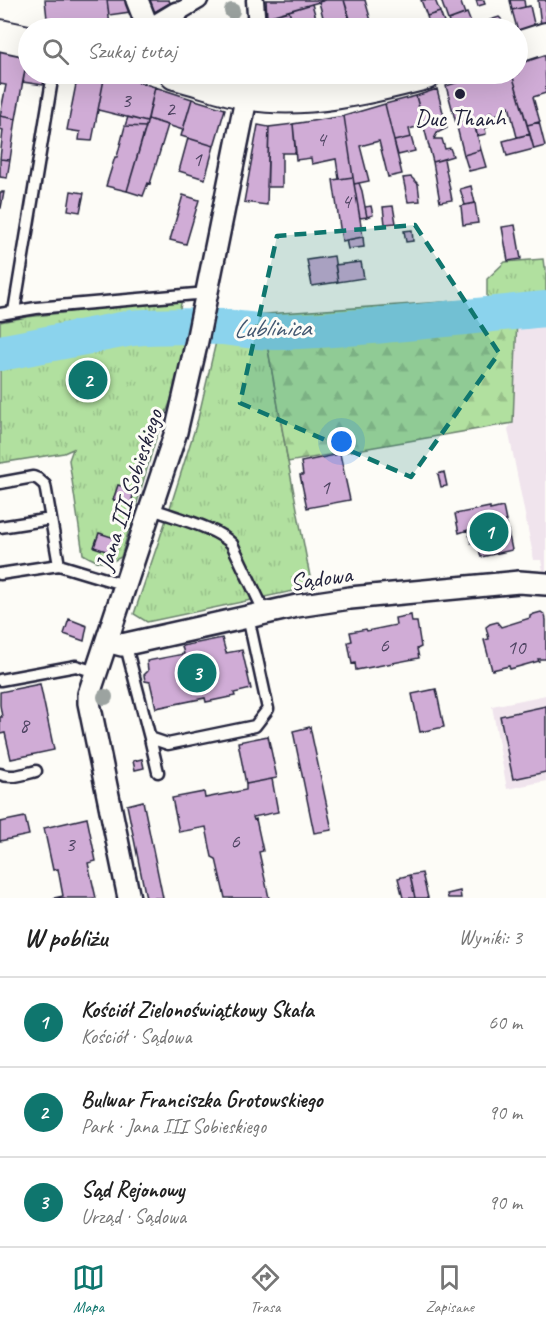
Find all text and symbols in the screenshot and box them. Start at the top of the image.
search box [18,18,528,84]
icon: search [39,35,72,68]
text: Szukaj tutaj [87,37,177,65]
house number: 3 [121,87,132,113]
marker: Duc Thanh [453,87,467,101]
house number: 2 [165,96,176,122]
place label: Duc Thanh [415,103,507,133]
house number: 4 [316,126,328,152]
house number: 1 [192,146,203,172]
house number: 4 [341,188,353,214]
water label: Lublinica [233,311,313,345]
pin: 2 [68,358,107,403]
street label: Jana III Sobieskiego [89,404,170,575]
your location [327,427,356,456]
house number: 1 [320,474,331,500]
pin: 1 [470,510,508,554]
street label: Sądowa [288,559,355,597]
house number: 6 [379,632,389,658]
house number: 10 [507,634,527,660]
pin: 3 [178,650,216,696]
house number: 8 [19,712,31,738]
house number: 6 [230,828,240,854]
house number: 3 [65,831,76,857]
text: W pobliżu [24,921,107,954]
text: Wyniki: 3 [459,925,522,950]
text: Kościół Zielonoświątkowy Skała [81,996,314,1024]
text: 1 [39,1010,48,1035]
text: 60 m [488,1010,522,1035]
text: Kościół · Sądowa [81,1024,191,1049]
text: Bulwar Franciszka Grotowskiego [81,1086,323,1114]
text: 2 [39,1100,48,1125]
text: 90 m [488,1100,522,1125]
text: Park · Jana III Sobieskiego [81,1114,266,1139]
text: Sąd Rejonowy [81,1176,184,1204]
text: 3 [39,1190,48,1215]
text: 90 m [488,1190,522,1215]
text: Urząd · Sądowa [81,1204,186,1229]
tab: Mapa [72,1261,105,1317]
tab: Trasa [249,1261,282,1317]
tab: Zapisane [426,1261,474,1317]

